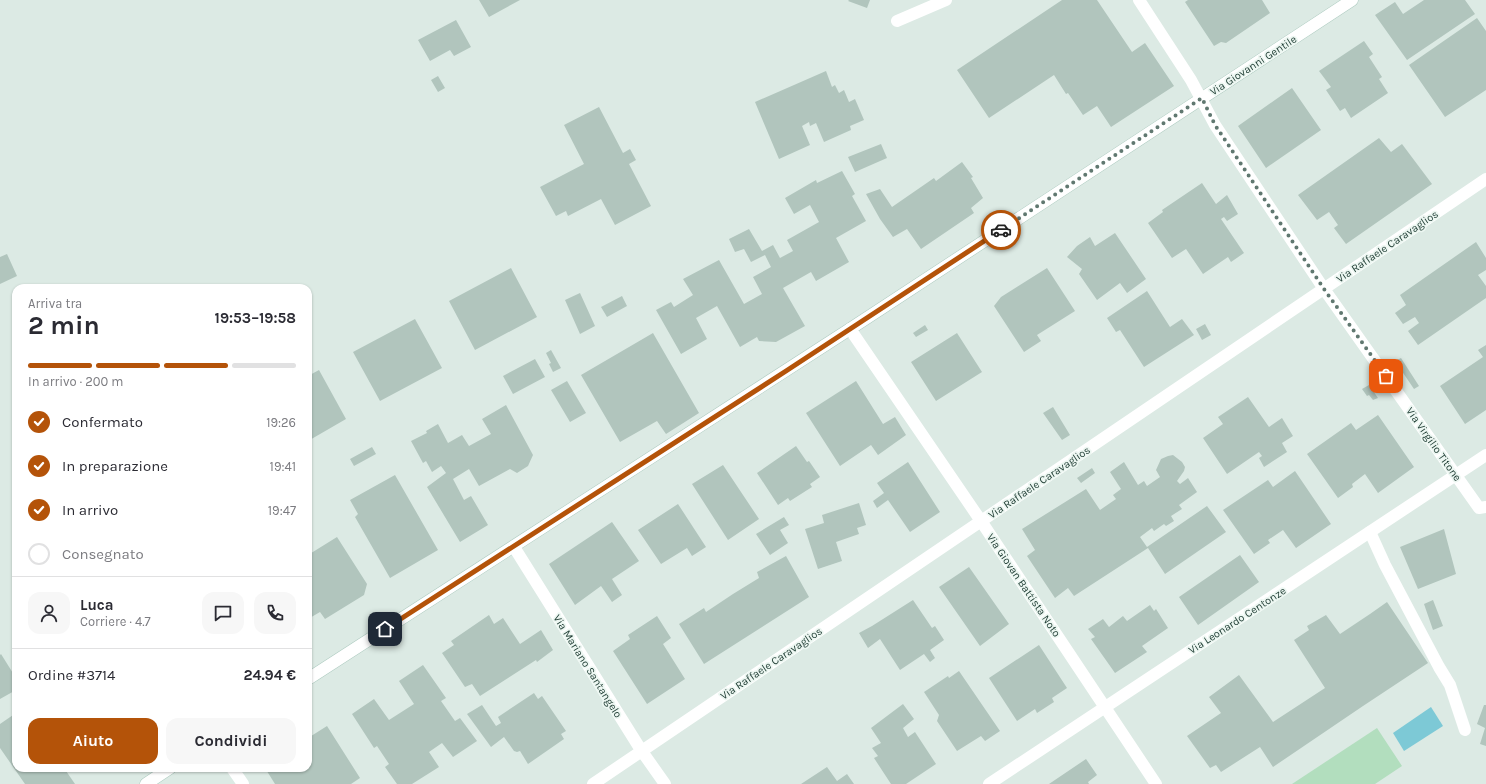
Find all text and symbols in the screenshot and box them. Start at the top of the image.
street label: Via Giovanni Gentile [1207,32,1299,98]
street label: Via Raffaele Caravaglios [1334,207,1441,285]
courier [981,210,1021,250]
icon: car [990,219,1012,241]
text: Arriva tra [28,296,82,311]
text: 19:53–19:58 [215,309,296,327]
text: 2 min [28,310,100,341]
pin [1369,359,1403,393]
icon: bag [1375,365,1397,387]
text: In arrivo · 200 m [28,374,123,389]
street label: Via Virgilio Titone [1403,405,1464,484]
icon: check [28,411,50,433]
text: Confermato [62,413,143,431]
text: 19:26 [266,415,296,430]
street label: Via Raffaele Caravaglios [986,443,1093,521]
icon: check [28,455,50,477]
text: In preparazione [62,457,168,475]
text: 19:41 [270,459,296,474]
icon: check [28,499,50,521]
text: In arrivo [62,501,118,519]
text: 19:47 [268,503,296,518]
street label: Via Giovan Battista Noto [984,531,1063,640]
text: Consegnato [62,545,144,563]
street label: Via Leonardo Centonze [1186,584,1289,657]
button: person [28,592,70,634]
button: chat [202,592,244,634]
button: phone [254,592,296,634]
text: Luca [80,596,114,614]
pin [368,612,402,646]
street label: Via Mariano Santangelo [550,612,625,720]
text: Corriere · 4.7 [80,614,151,629]
icon: home [374,618,396,640]
street label: Via Raffaele Caravaglios [718,624,825,702]
text: Ordine #3714 [28,666,115,684]
text: 24.94 € [243,666,296,684]
button: Aiuto [28,718,158,764]
button: Condividi [166,718,296,764]

